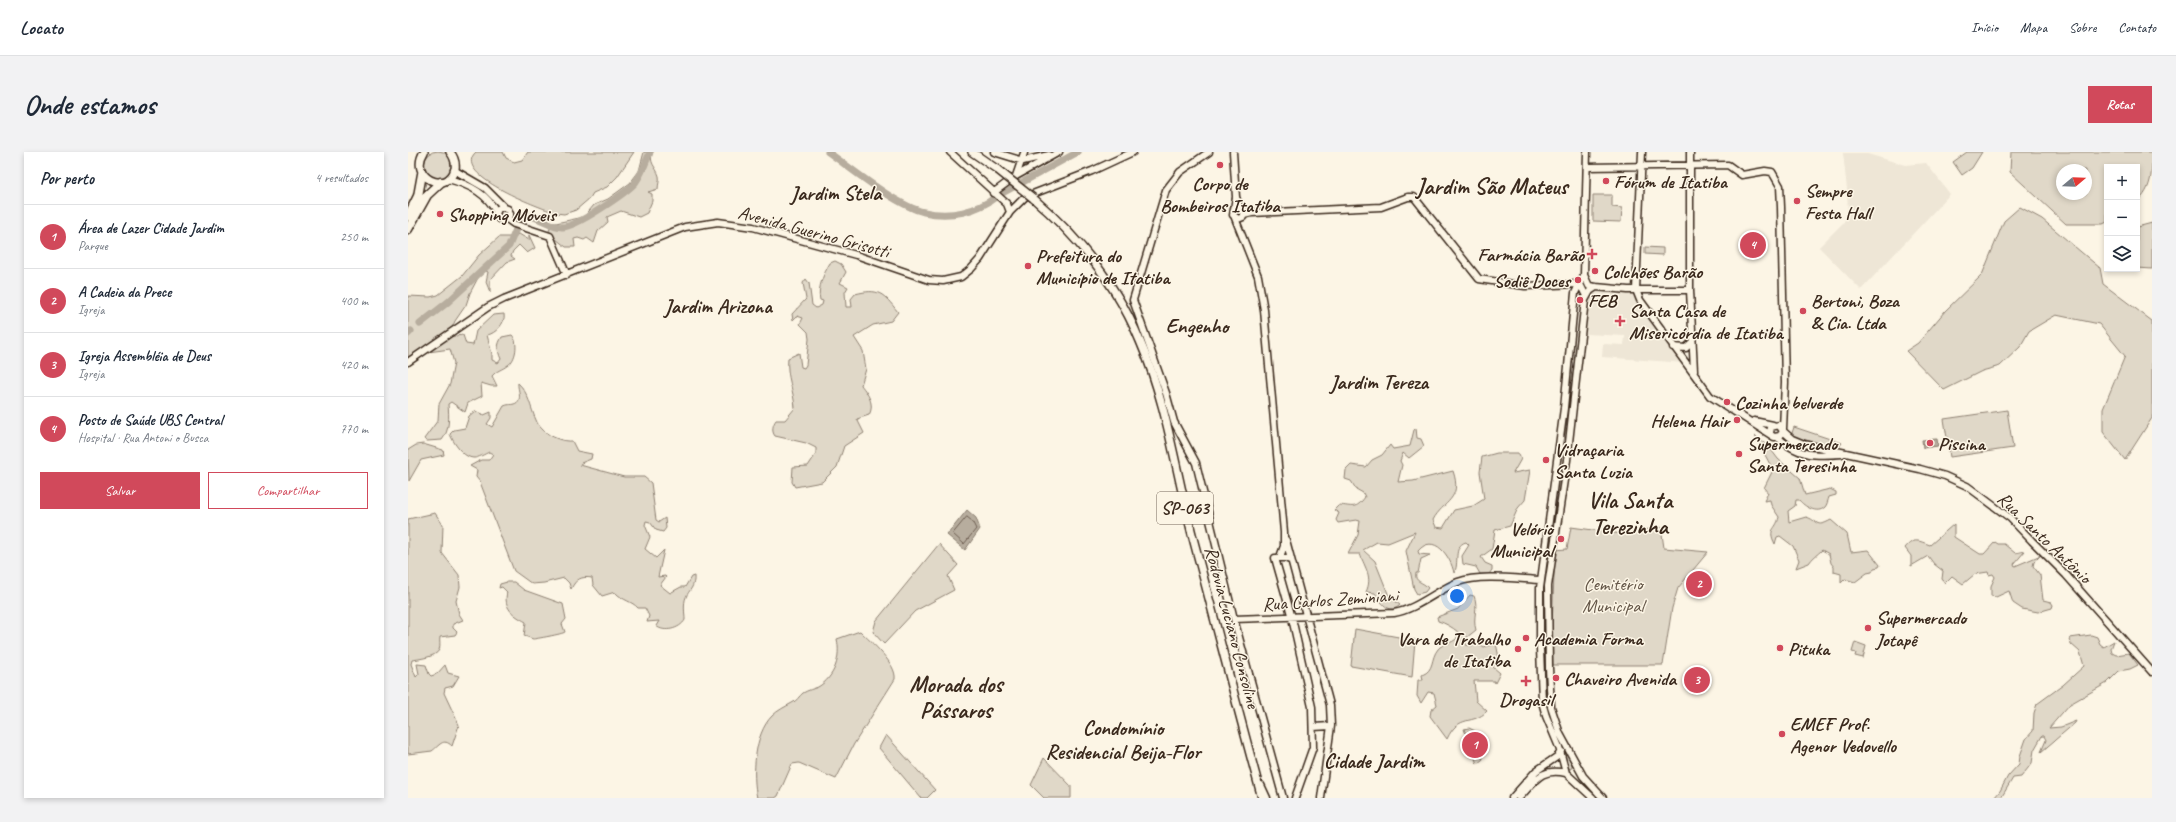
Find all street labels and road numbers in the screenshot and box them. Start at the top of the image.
street label: Avenida Guerino Grisotti [736,200,894,264]
street label: Rua Santo Antônio [1992,487,2098,590]
road number: SP-063 [1157,492,1213,524]
street label: Rodovia Luciano Consoline [1199,544,1266,713]
street label: Rua Carlos Zeminiani [1262,583,1401,617]

